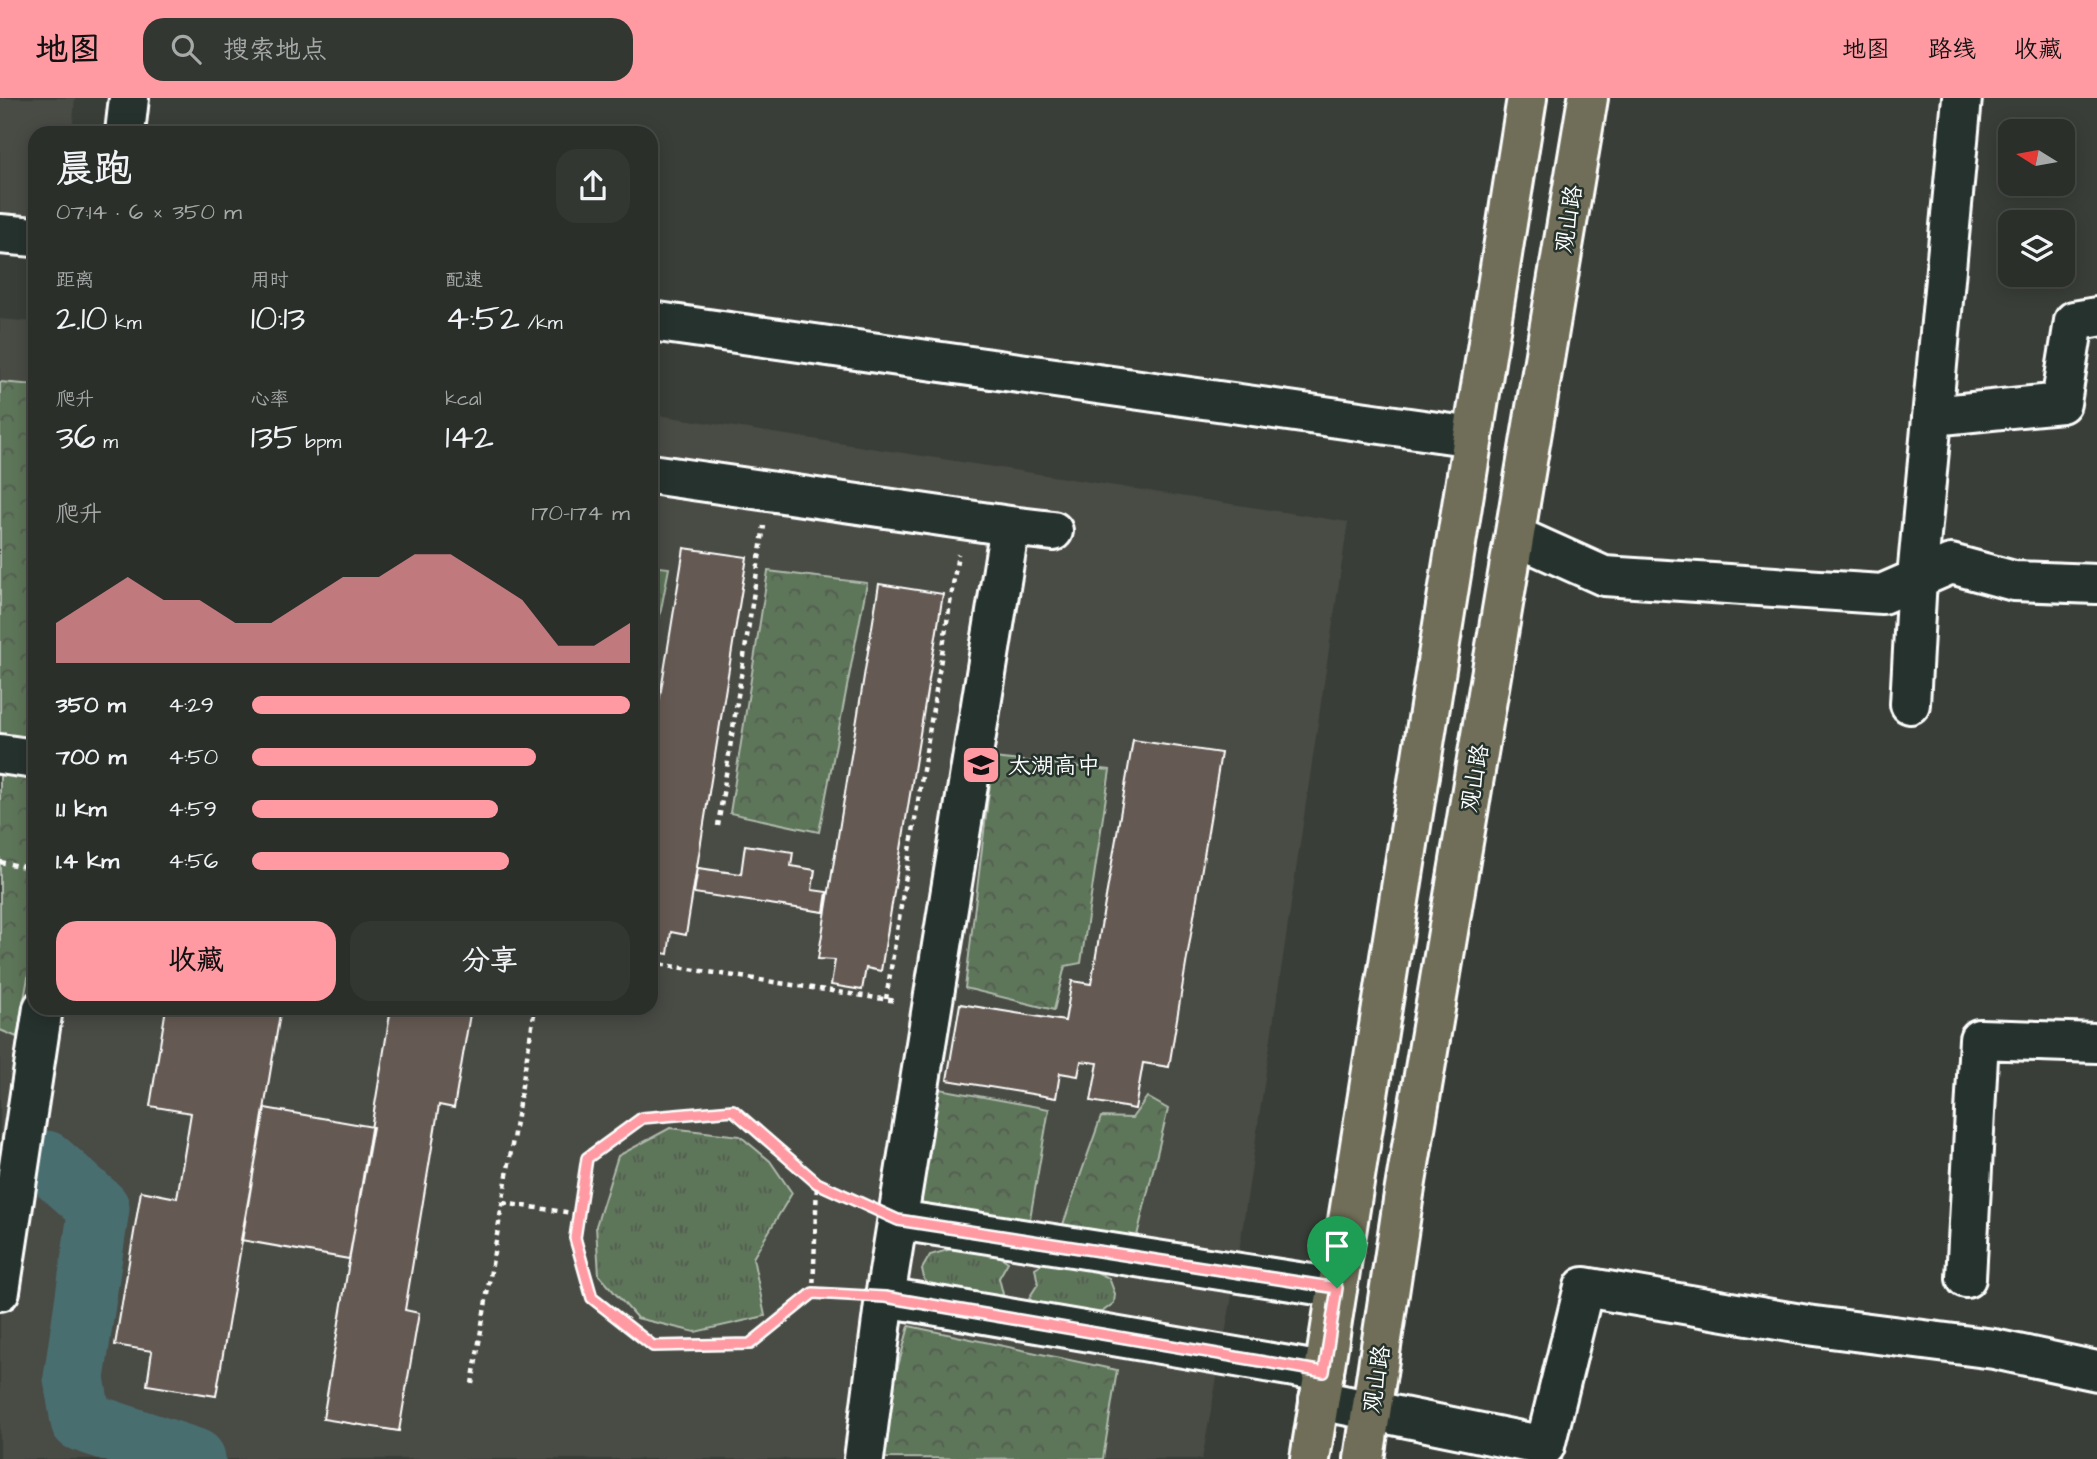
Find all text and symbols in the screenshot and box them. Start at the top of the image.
search box [143,18,633,81]
text: 地图 [35,27,101,73]
icon: search [167,30,205,68]
text: 搜索地点 [223,32,327,68]
text: 地图 [1842,33,1890,67]
text: 路线 [1928,33,1976,67]
text: 收藏 [2014,33,2062,67]
north arrow [1998,119,2076,196]
map controls [1998,119,2075,287]
text: 晨跑 [56,144,132,196]
button: share [556,149,630,223]
street label: 观山路 [1548,183,1590,256]
text: 07:14 · 6 × 350 m [56,196,242,228]
button: layers [1998,210,2075,287]
text: 距离 [56,267,94,294]
text: 用时 [251,267,289,294]
text: 配速 [445,267,483,294]
text: 2.10 [56,294,108,343]
text: 10:13 [251,294,305,343]
text: 4:52 [445,294,520,343]
text: km [108,310,142,337]
text: /km [520,310,563,337]
text: 爬升 [56,386,94,413]
text: 心率 [251,386,289,413]
text: kcal [445,386,482,413]
text: 36 [56,413,96,462]
text: 135 [251,413,298,462]
text: 142 [445,413,494,462]
text: m [96,429,118,456]
text: bpm [298,429,341,456]
text: 170–174 m [531,497,630,529]
text: 爬升 [56,498,102,530]
text: 350 m [56,689,126,721]
text: 4:29 [168,689,214,721]
text: 700 m [56,741,126,773]
text: 4:50 [168,741,218,773]
street label: 观山路 [1453,741,1497,815]
school or university icon: 太湖高中 [960,744,1002,786]
place label: 太湖高中 [1008,750,1100,782]
text: 1.1 km [56,793,106,825]
text: 4:59 [168,793,217,825]
text: 1.4 km [56,845,119,877]
text: 4:56 [168,845,218,877]
button: 收藏 [56,921,336,1001]
button: 分享 [350,921,630,1001]
pin [1307,1216,1367,1288]
icon: arrive [1318,1227,1356,1265]
street label: 观山路 [1356,1343,1398,1416]

